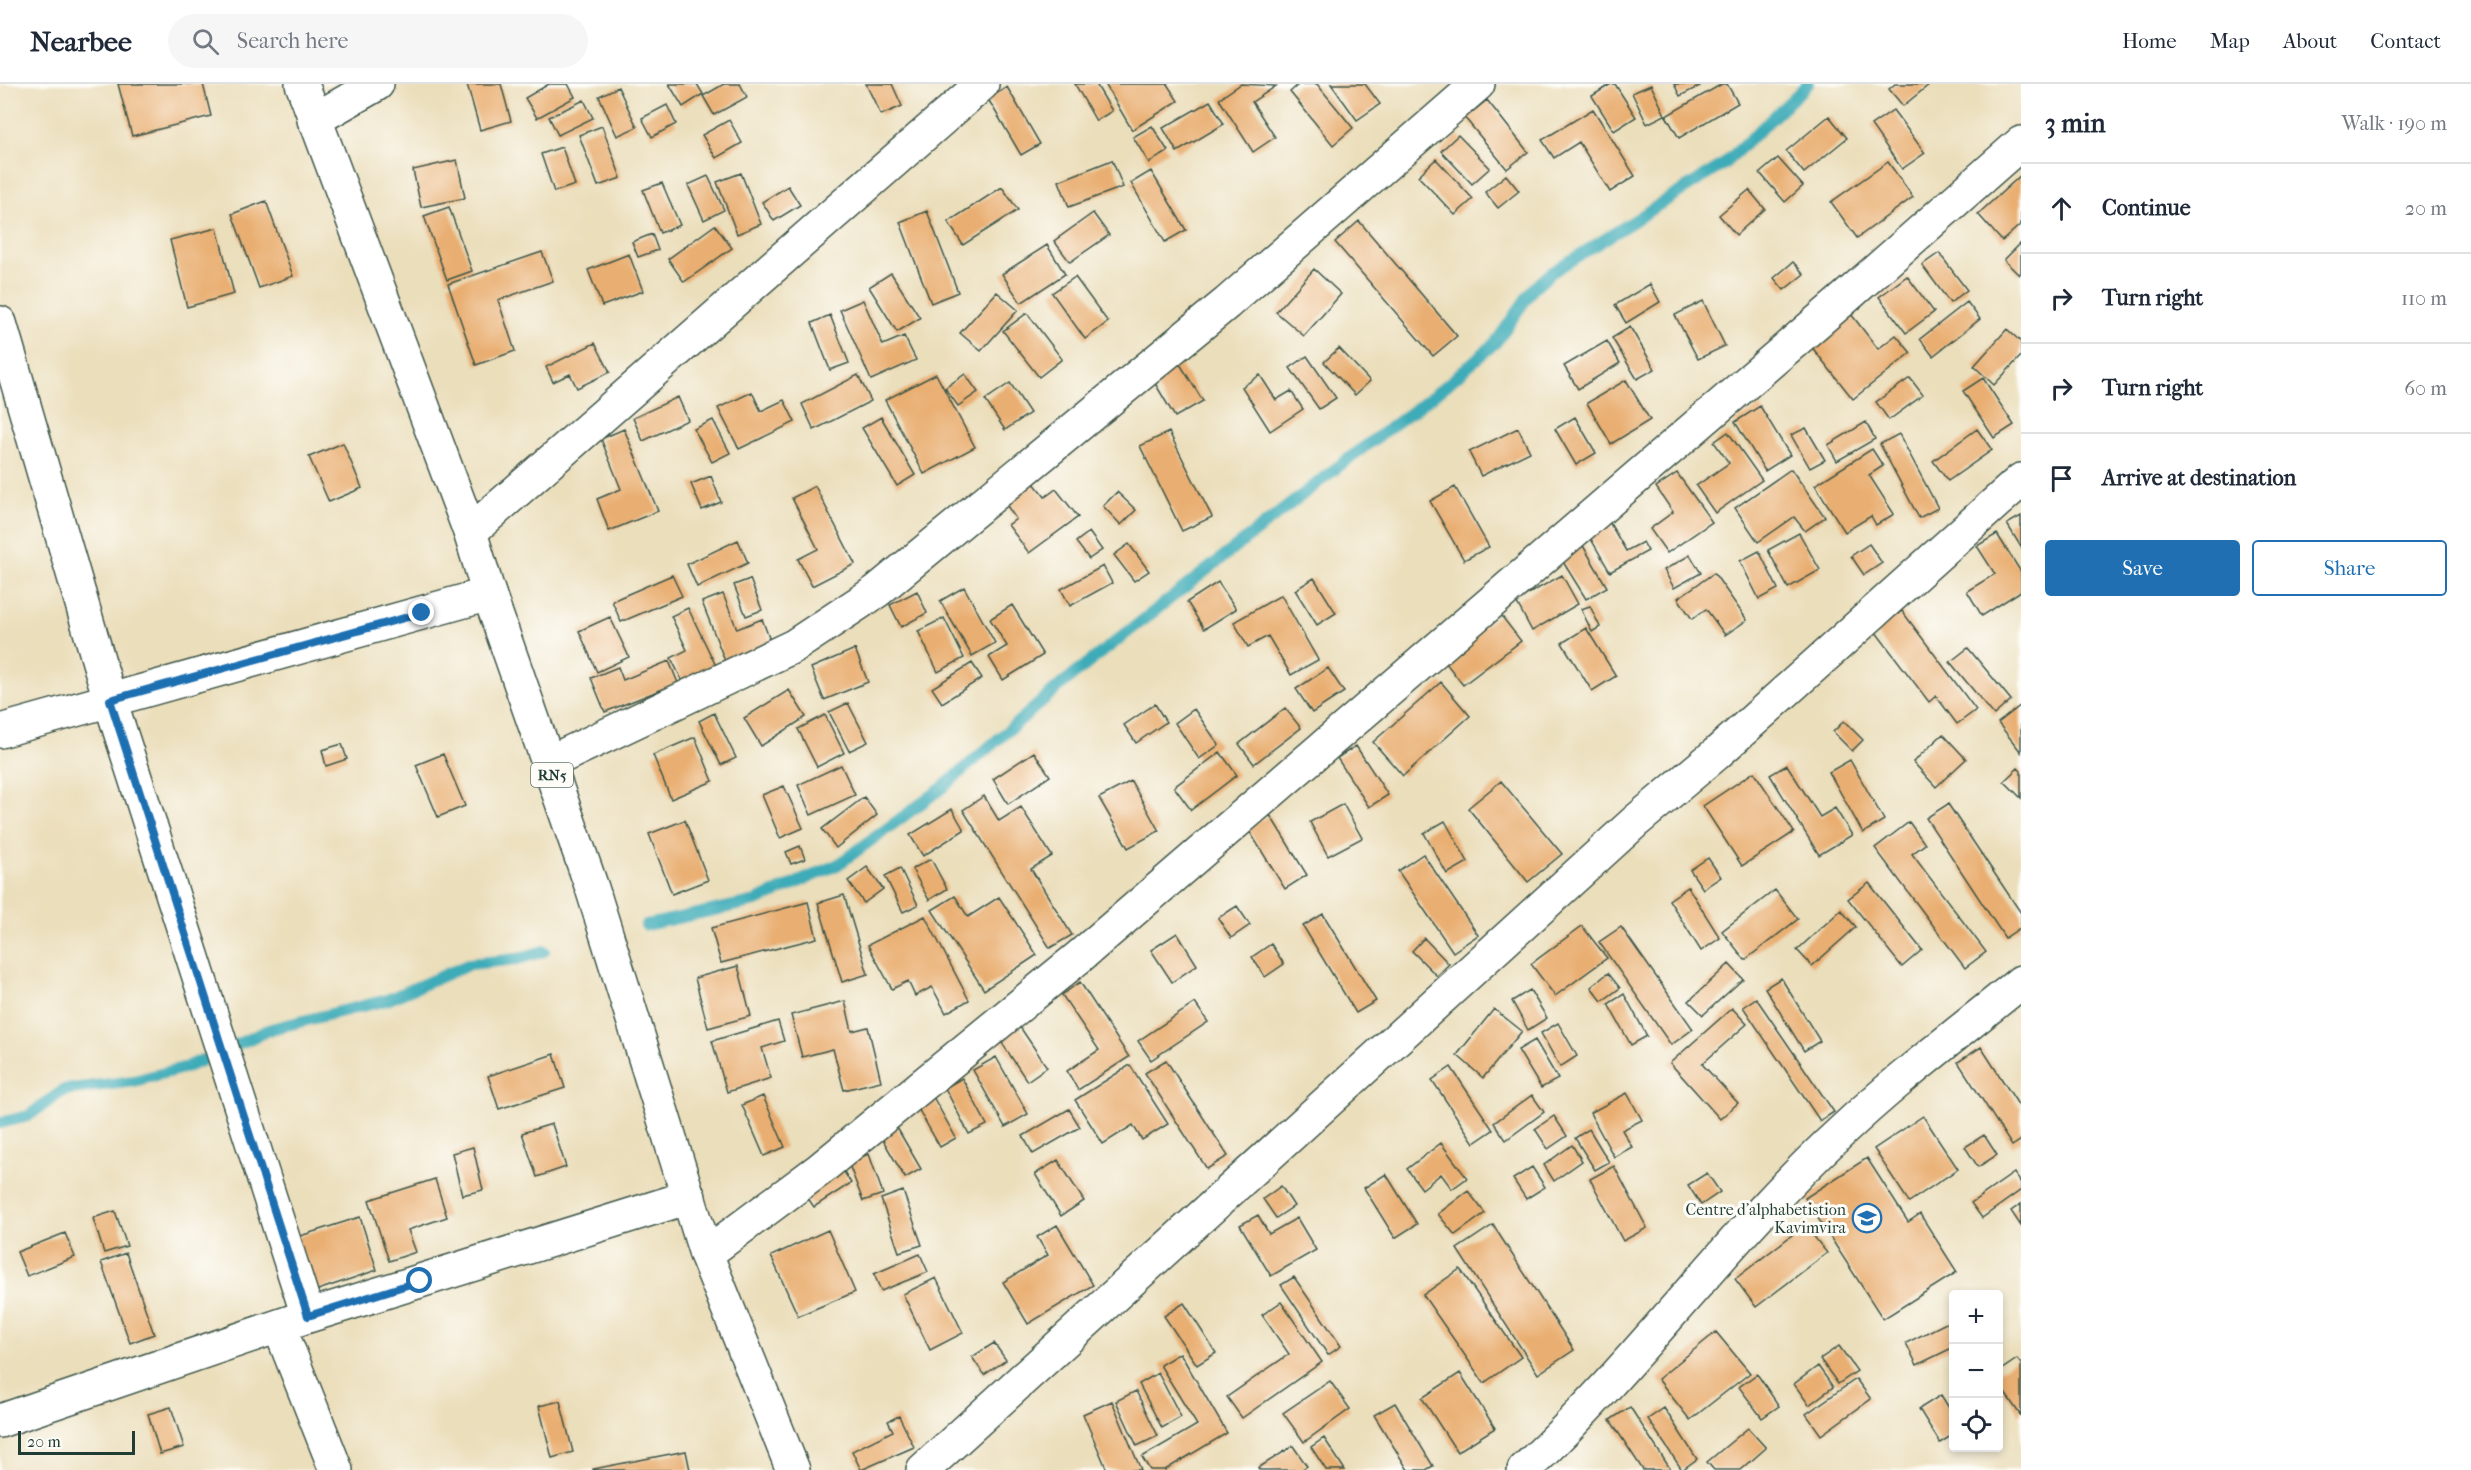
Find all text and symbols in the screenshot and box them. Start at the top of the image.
search box [168,14,588,68]
text: Nearbee [30,25,132,58]
icon: search [189,25,222,58]
text: Search here [237,28,348,54]
text: Home [2122,29,2177,53]
text: Map [2210,29,2250,53]
text: About [2283,29,2337,53]
text: Contact [2370,29,2441,53]
text: 3 min [2045,108,2106,139]
text: Walk · 190 m [2341,112,2447,135]
icon: ahead [2045,192,2078,225]
text: Continue [2102,195,2191,221]
text: 20 m [2405,197,2447,220]
icon: right [2045,282,2078,315]
text: Turn right [2102,285,2203,311]
text: 110 m [2401,287,2447,310]
icon: right [2045,372,2078,405]
text: Turn right [2102,375,2203,401]
text: 60 m [2404,377,2447,400]
icon: arrive [2045,462,2078,495]
text: Arrive at destination [2102,465,2296,491]
button: Save [2045,540,2240,596]
button: Share [2252,540,2447,596]
route end [408,599,434,625]
road number: RN5 [531,763,573,787]
place label: Centre d'alphabetistion Kavimvira [1685,1200,1847,1237]
school or university icon: Centre d'alphabetistion Kavimvira [1851,1202,1883,1234]
route start [406,1267,432,1293]
map controls [1949,1290,2003,1452]
button: + [1949,1290,2003,1344]
button: − [1949,1344,2003,1398]
button: locate [1949,1398,2003,1452]
scale bar [18,1428,135,1456]
text: 20 m [27,1432,61,1451]

